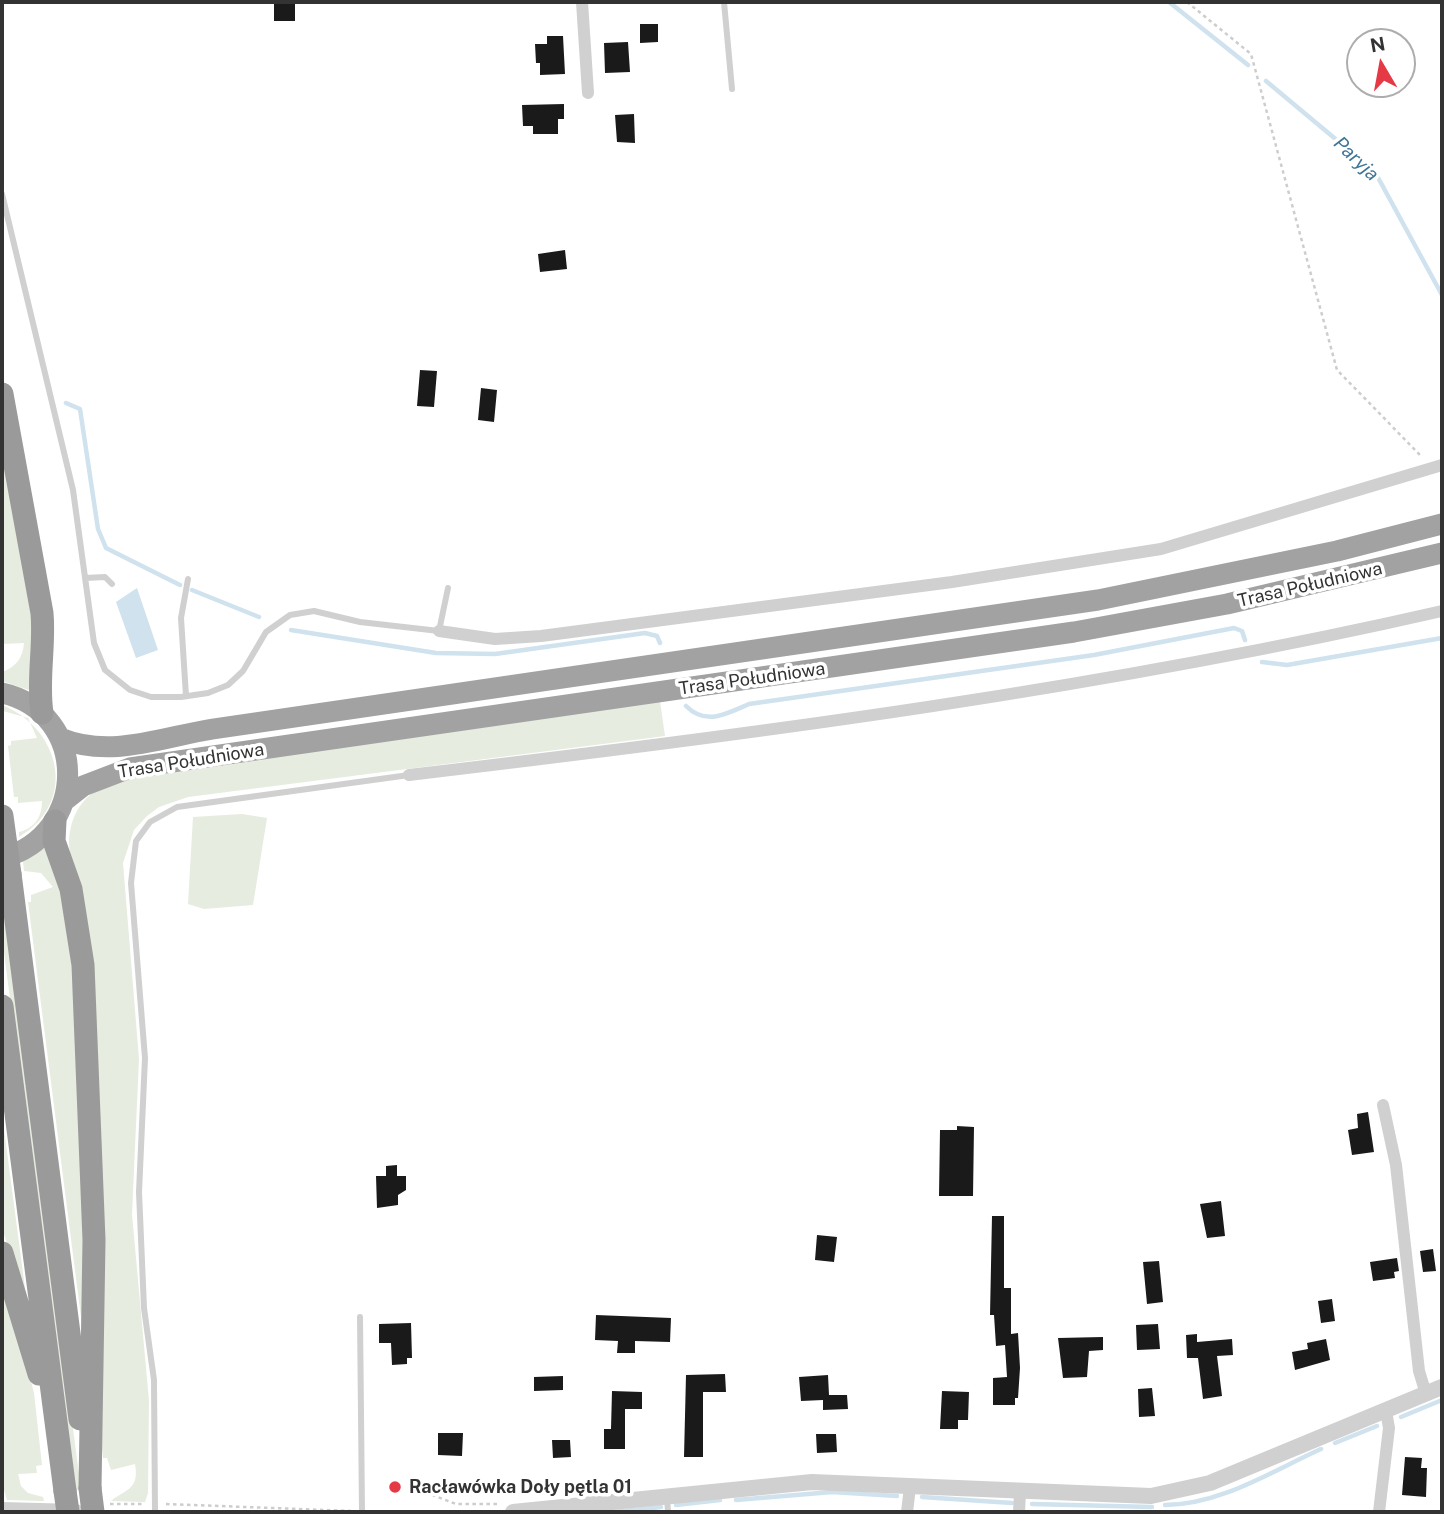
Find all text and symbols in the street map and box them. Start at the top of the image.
north arrow [1346,28,1416,98]
text: N [1368,32,1387,56]
water label: Paryja [1329,132,1383,186]
street label: Trasa Południowa [1236,558,1384,612]
street label: Trasa Południowa [677,658,827,700]
street label: Trasa Południowa [116,739,266,783]
place label: Racławówka Doły pętla 01 [409,1476,632,1498]
marker: Racławówka Doły pętla 01 [387,1479,403,1495]

